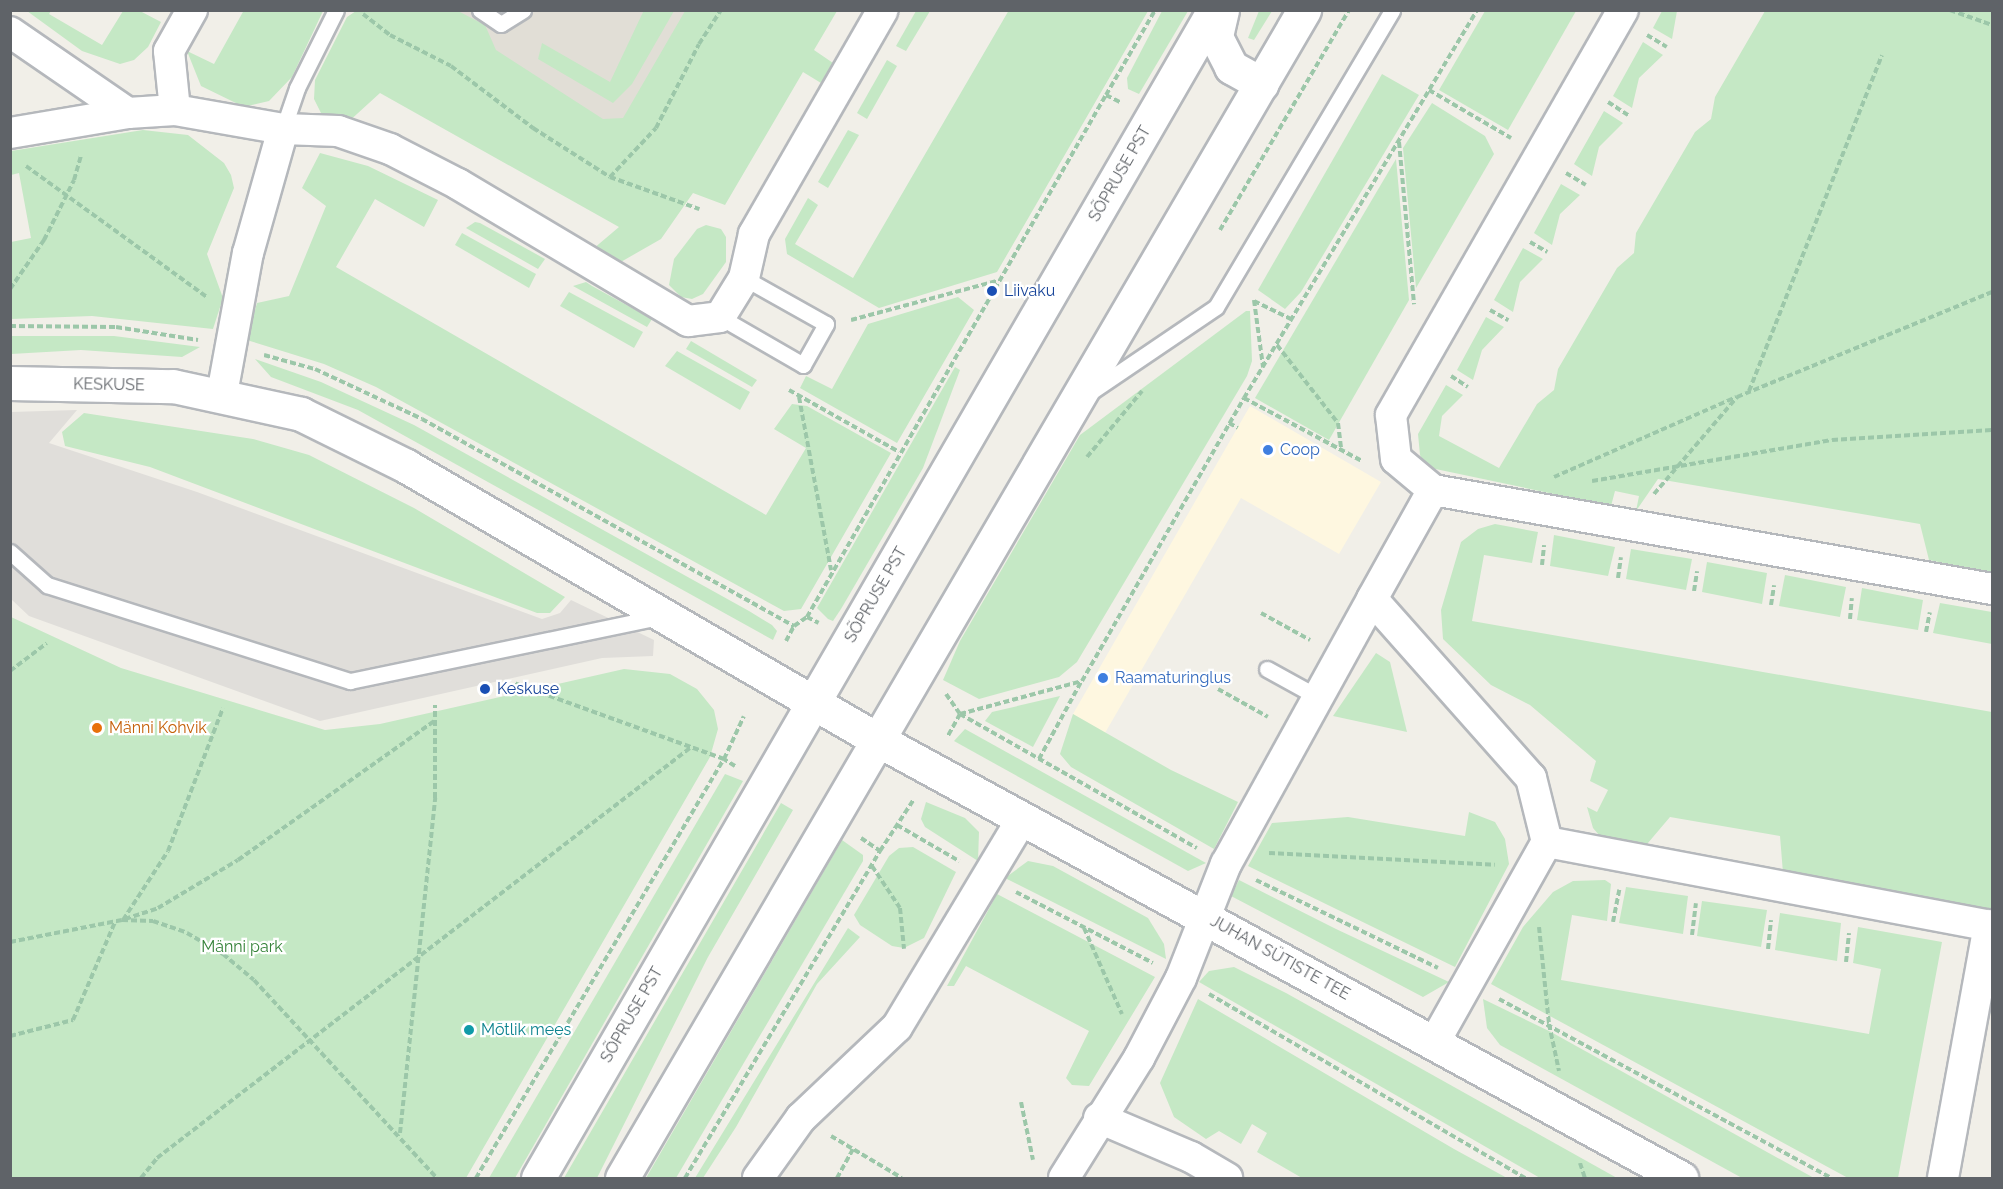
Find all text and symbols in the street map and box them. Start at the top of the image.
street label: SÕPRUSE PST [1085,123,1155,225]
place label: Liivaku [1004,281,1055,301]
marker: Liivaku [985,284,999,298]
street label: KESKUSE [73,375,145,395]
place label: Coop [1280,440,1320,460]
marker: Coop [1261,443,1275,457]
street label: SÕPRUSE PST [841,544,911,646]
place label: Raamaturinglus [1115,668,1231,688]
marker: Raamaturinglus [1096,671,1110,685]
place label: Keskuse [497,679,559,699]
marker: Keskuse [478,682,492,696]
place label: Männi Kohvik [109,718,207,738]
marker: Männi Kohvik [90,721,104,735]
street label: JUHAN SÜTISTE TEE [1207,912,1353,1004]
park label: Männi park [201,937,283,957]
street label: SÕPRUSE PST [597,964,667,1066]
place label: Mõtlik mees [481,1020,571,1040]
marker: Mõtlik mees [462,1023,476,1037]

